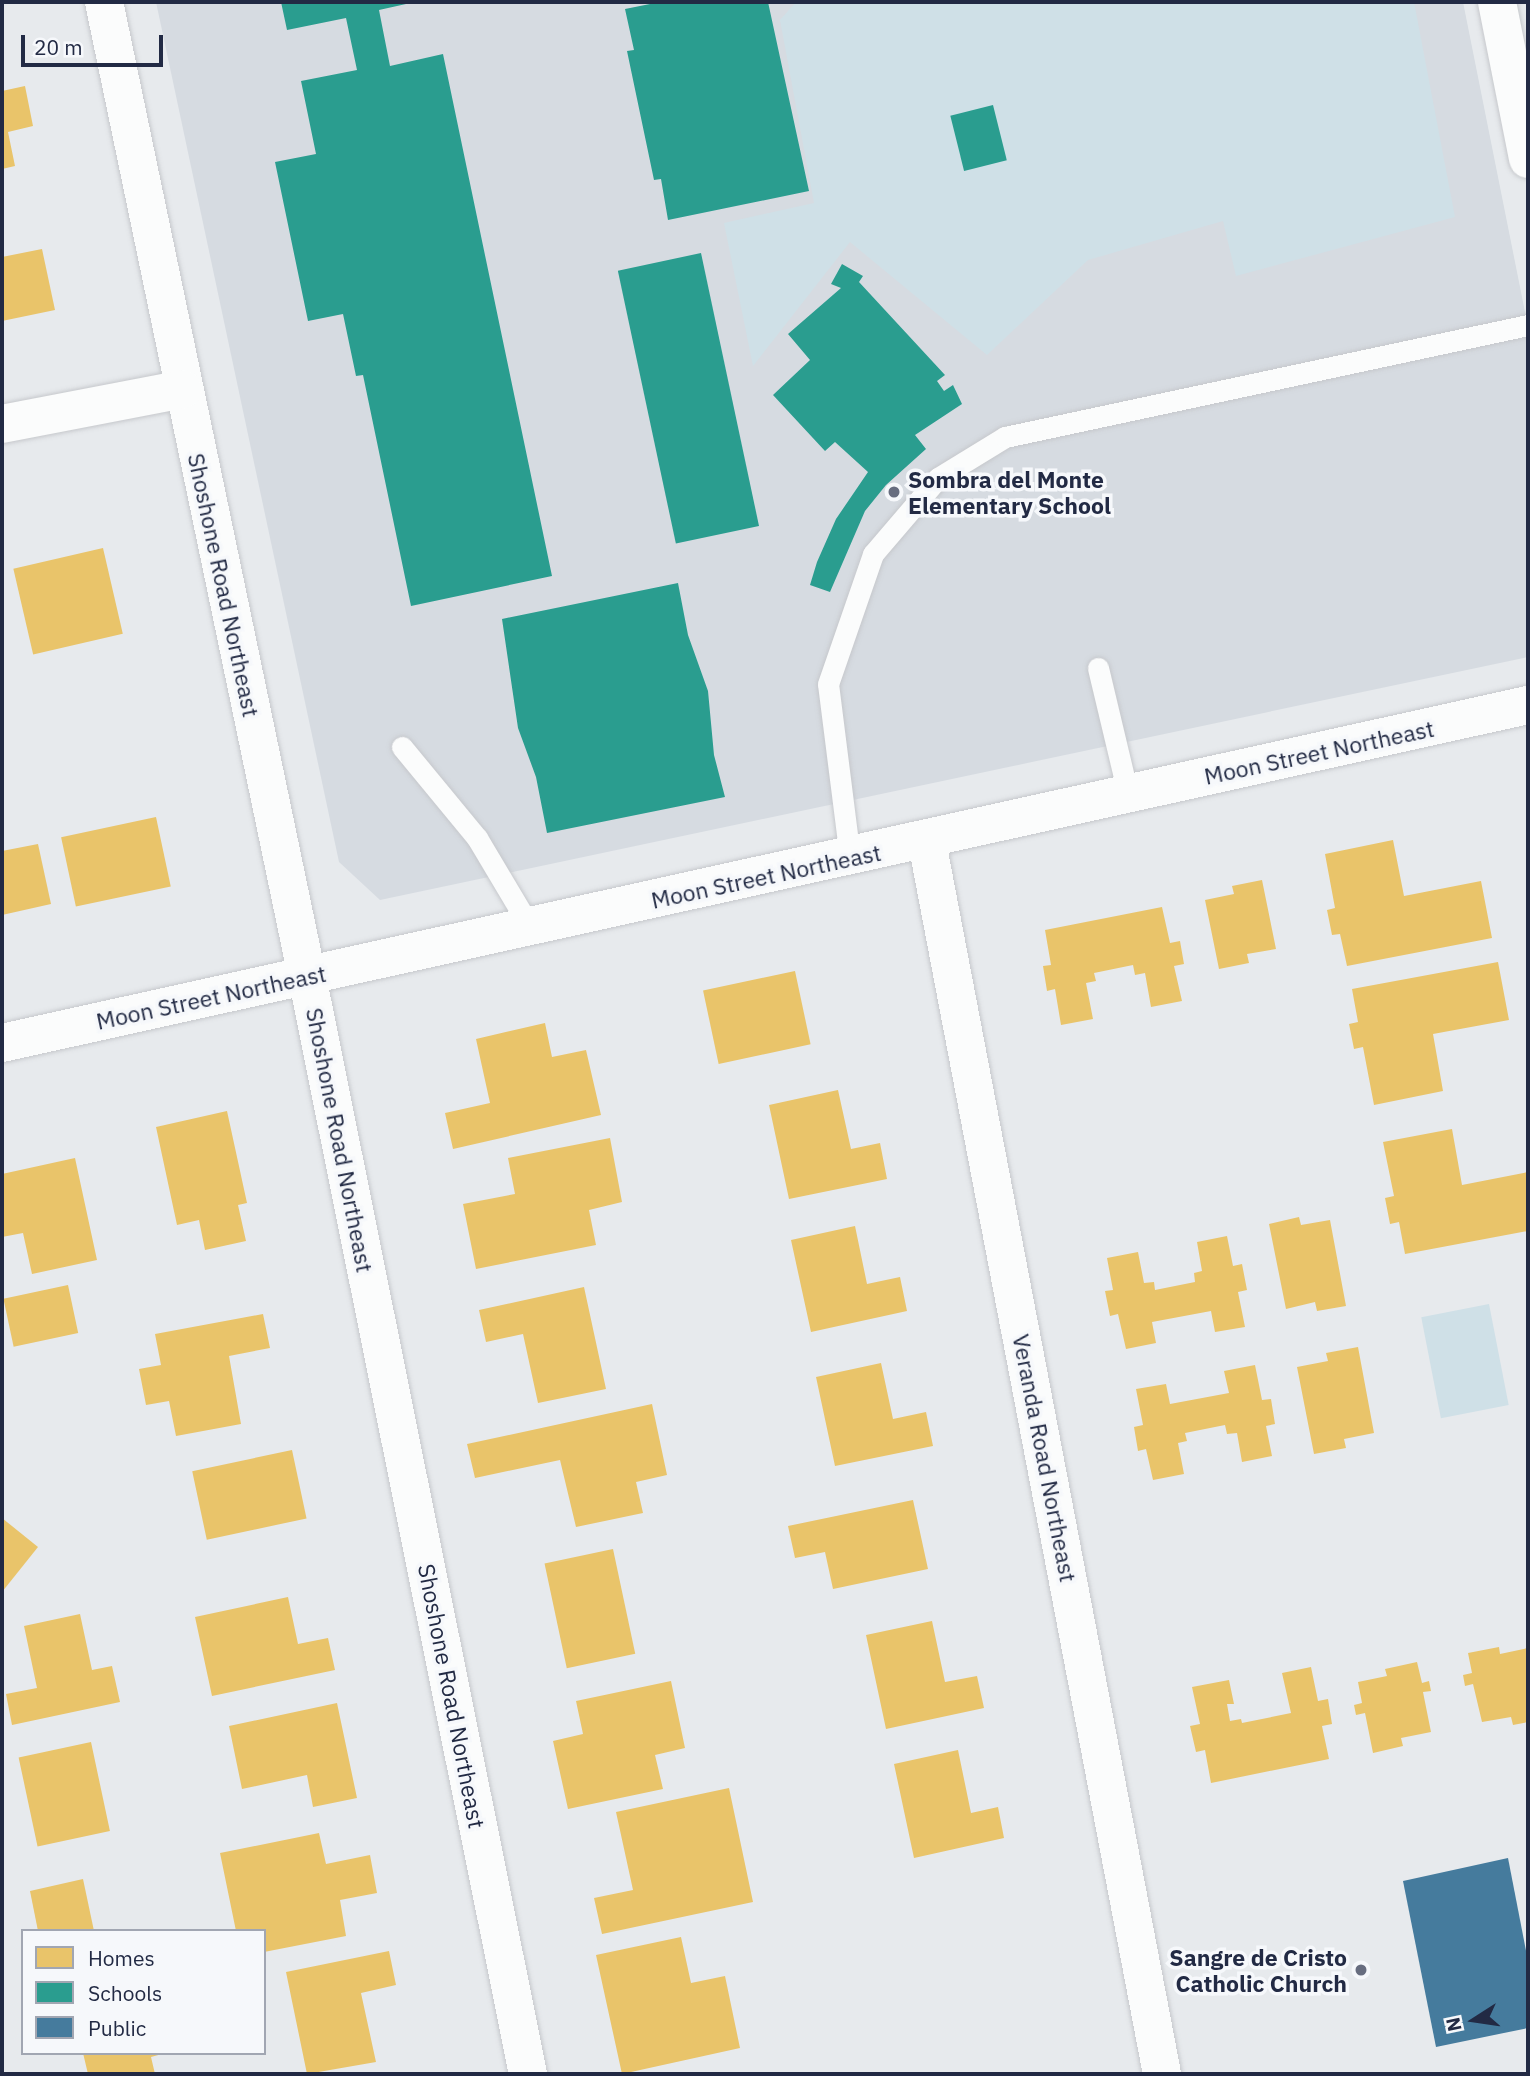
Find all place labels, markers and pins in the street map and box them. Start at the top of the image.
place label: Sombra del Monte Elementary School [908,465,1111,519]
marker: Sombra del Monte Elementary School [886,484,902,500]
place label: Sangre de Cristo Catholic Church [1169,1943,1347,1997]
marker: Sangre de Cristo Catholic Church [1353,1962,1369,1978]

